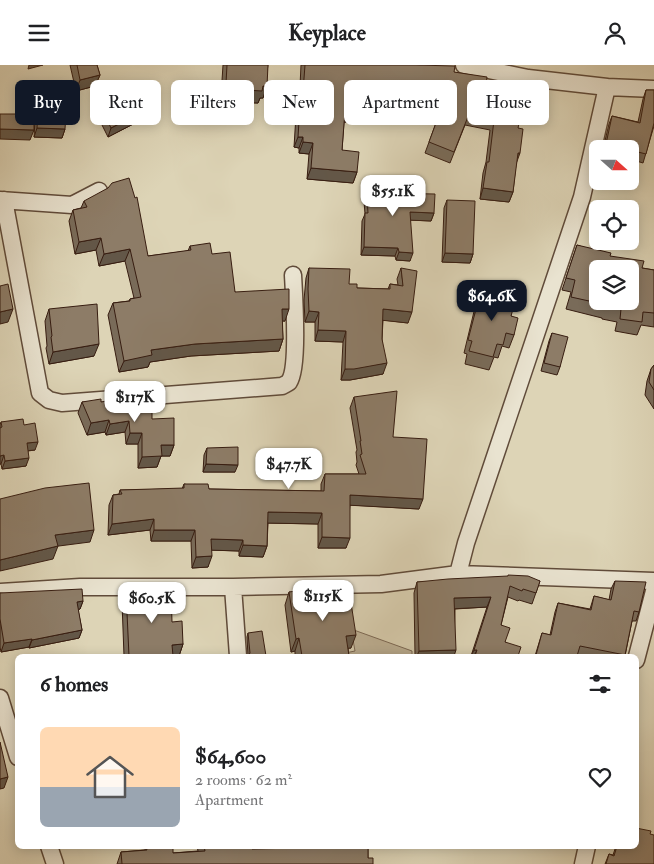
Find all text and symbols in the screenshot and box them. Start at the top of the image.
icon: menu [25,19,53,47]
text: Keyplace [288,19,366,47]
icon: person [601,19,629,47]
chip: Buy [15,80,80,125]
chip: Rent [90,80,161,125]
chip: Filters [171,80,254,125]
chip: New [264,80,334,125]
chip: Apartment [344,80,457,125]
chip: House [467,80,549,125]
north arrow [589,140,639,190]
map controls [589,140,639,310]
pin: $55.1K [352,175,434,217]
text: $55.1K [372,181,414,201]
button: locate [589,200,639,250]
button: layers [589,260,639,310]
pin: $64.6K [451,279,533,322]
text: $64.6K [468,286,516,306]
pin: $117K [100,381,170,423]
text: $117K [115,387,155,407]
pin: $47.7K [248,447,330,490]
text: $47.7K [266,454,312,474]
pin: $115K [288,579,358,622]
pin: $60.5K [111,581,193,624]
text: $115K [304,586,342,606]
text: $60.5K [129,588,175,608]
icon: filters [586,670,614,698]
text: 6 homes [40,671,108,698]
text: $64,600 [195,743,266,770]
icon: home [80,747,140,807]
icon: heart [586,763,614,791]
text: 2 rooms · 62 m² [195,770,292,790]
text: Apartment [195,790,263,810]

